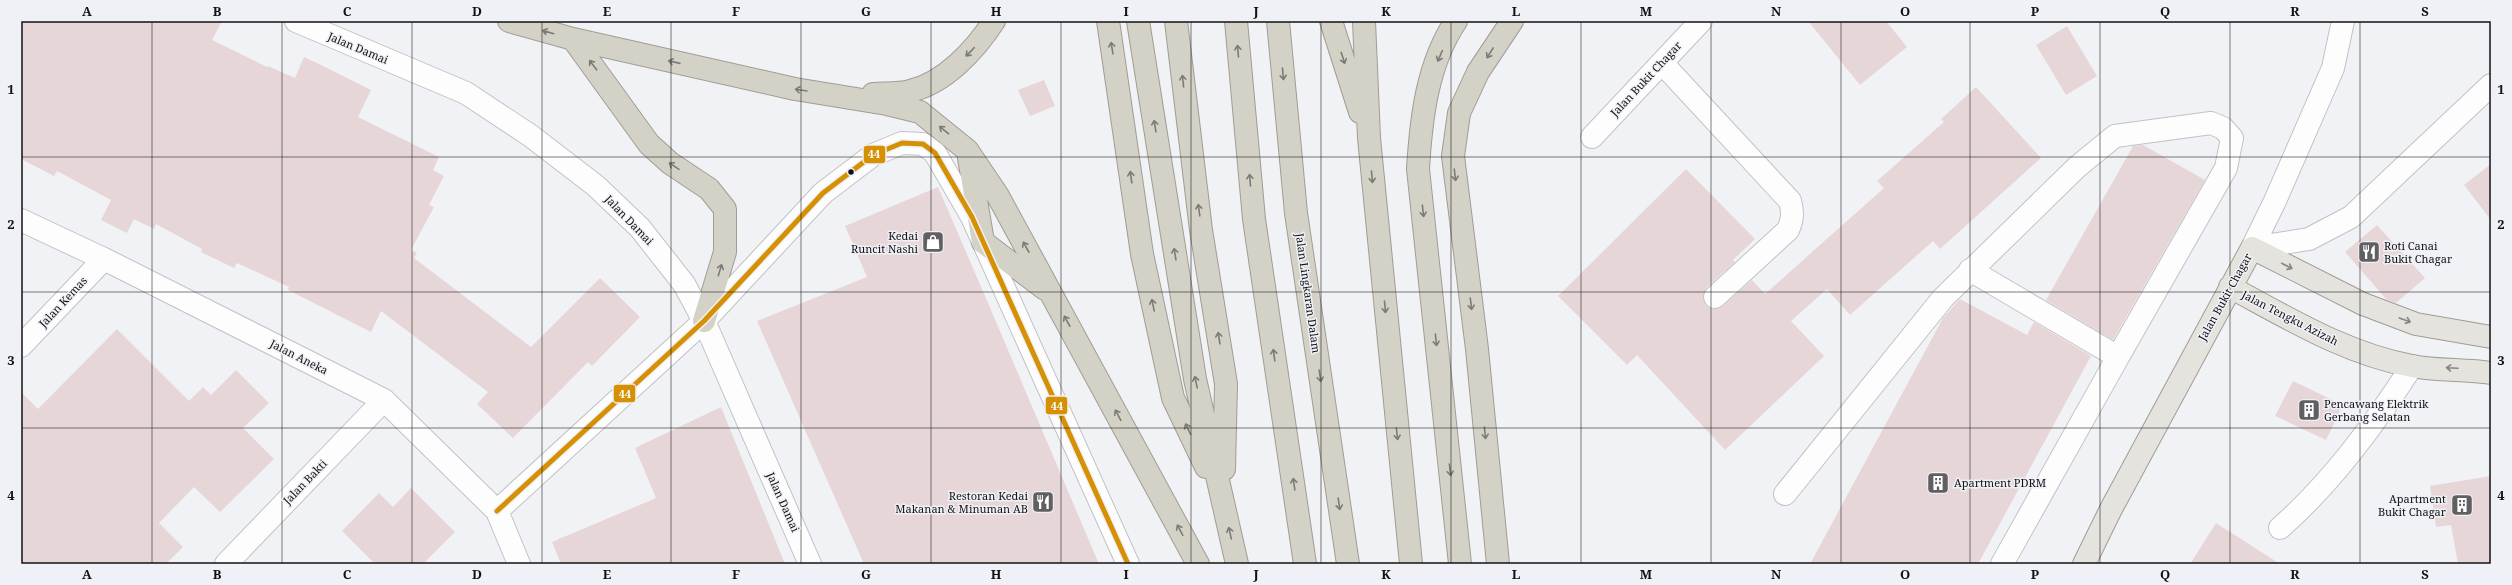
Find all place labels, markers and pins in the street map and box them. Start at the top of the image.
unlabelled marker [846,167,856,177]
place label: Kedai Runcit Nashi [851,228,918,256]
shop icon: Kedai Runcit Nashi [920,229,946,255]
place label: Roti Canai Bukit Chagar [2384,238,2453,266]
restaurant icon: Roti Canai Bukit Chagar [2356,239,2382,265]
place label: Pencawang Elektrik Gerbang Selatan [2324,396,2429,424]
building icon: Pencawang Elektrik Gerbang Selatan [2296,397,2322,423]
building icon: Apartment PDRM [1925,470,1951,496]
place label: Apartment PDRM [1954,475,2046,490]
place label: Restoran Kedai Makanan & Minuman AB [895,488,1028,516]
restaurant icon: Restoran Kedai Makanan & Minuman AB [1030,489,1056,515]
place label: Apartment Bukit Chagar [2378,491,2447,519]
building icon: Apartment Bukit Chagar [2449,492,2475,518]

